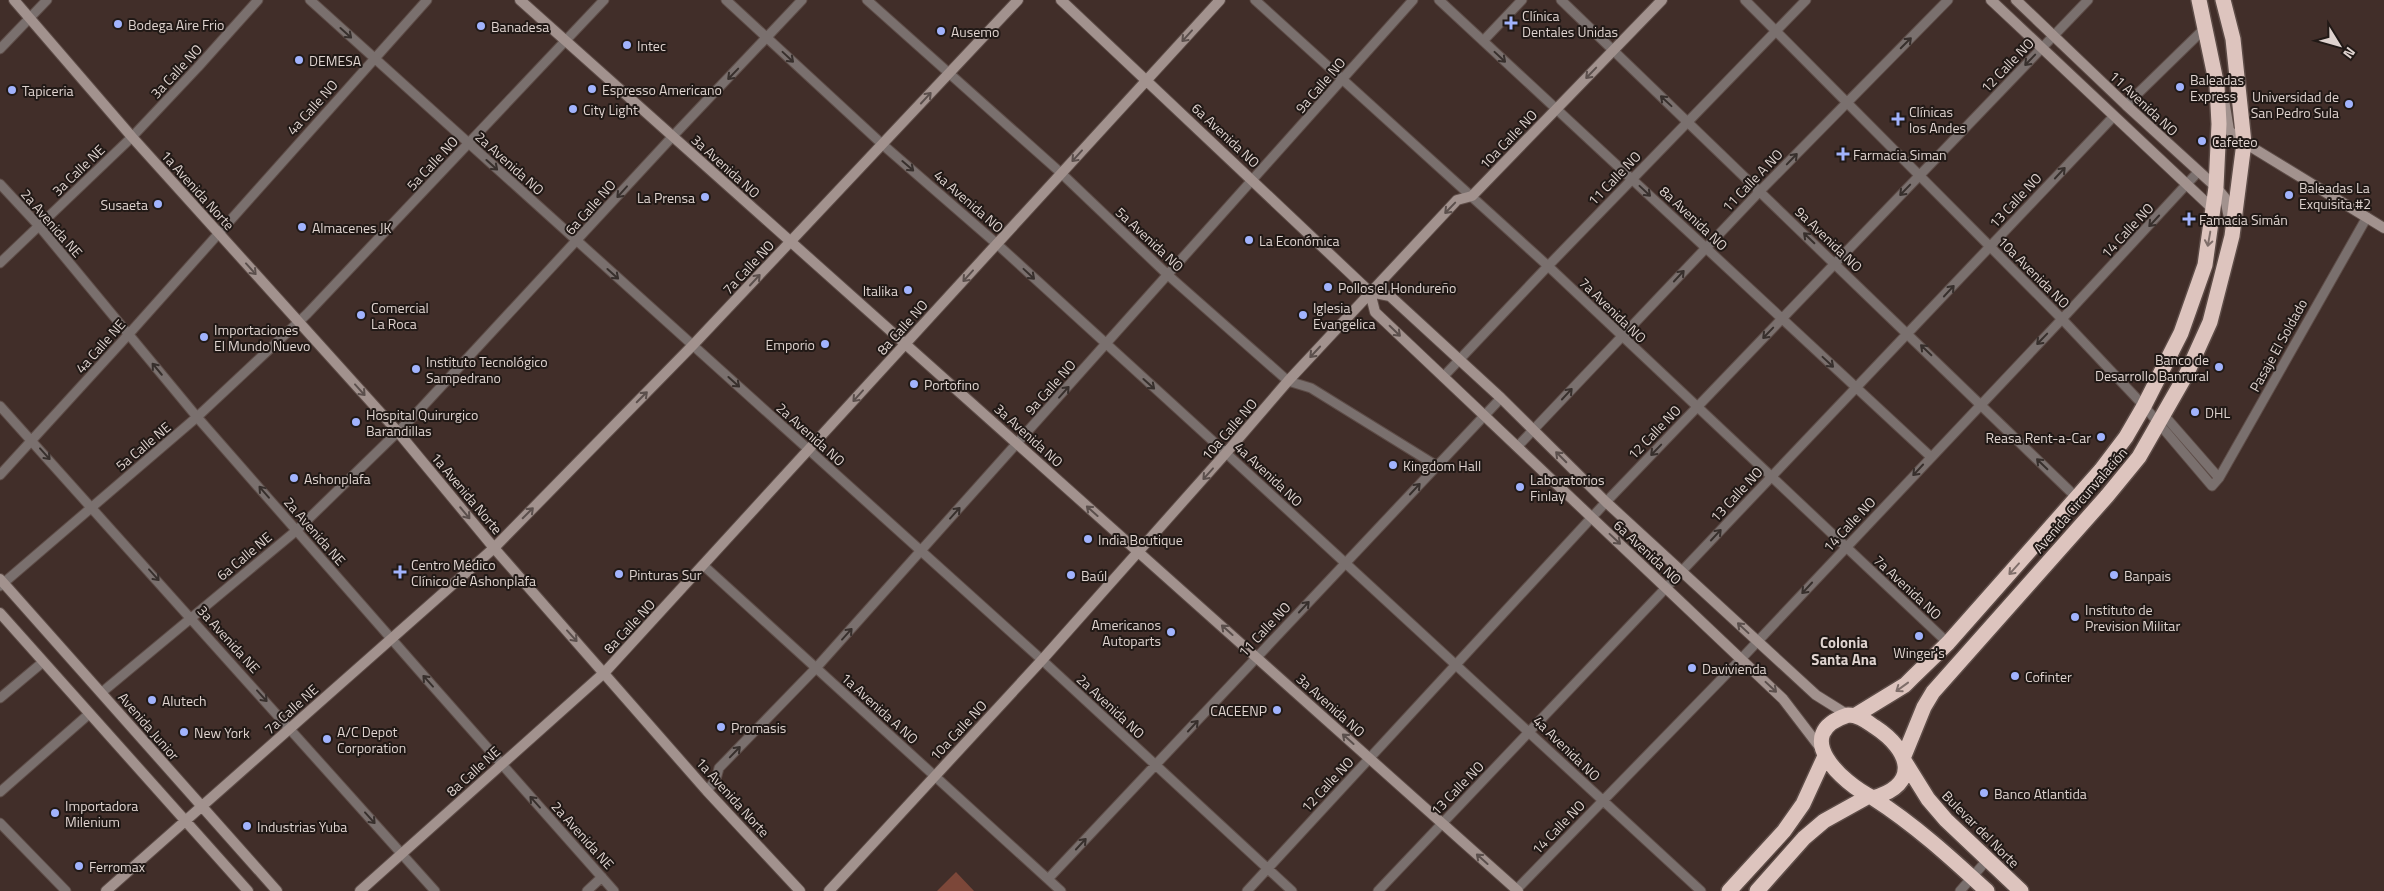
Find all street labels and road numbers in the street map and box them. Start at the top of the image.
street label: 12 Calle NO [1976,33,2038,97]
street label: 3a Calle NO [145,39,207,103]
street label: 9a Calle NO [1290,52,1350,118]
street label: 11 Avenida NO [2105,66,2183,140]
street label: 4a Calle NO [281,75,343,139]
street label: 6a Avenida NO [1187,98,1265,172]
street label: 10a Calle NO [1474,104,1542,174]
street label: 2a Avenida NO [471,126,549,200]
street label: 3a Avenida NO [687,129,765,203]
street label: 5a Calle NO [401,131,463,195]
street label: 3a Calle NE [47,139,109,201]
street label: 11 Calle A NO [1717,144,1787,216]
street label: 1a Avenida Norte [156,145,240,235]
street label: 11 Calle NO [1583,146,1645,210]
street label: 4a Avenida NO [929,165,1009,237]
street label: 13 Calle NO [1984,168,2046,232]
street label: 6a Calle NO [559,175,621,239]
street label: 8a Avenida NO [1655,181,1733,255]
street label: 2a Avenida NE [16,184,88,262]
street label: 14 Calle NO [2096,198,2158,262]
street label: 9a Avenida NO [1791,201,1867,277]
street label: 5a Avenida NO [1111,202,1189,276]
street label: 10a Avenida NO [1993,231,2075,313]
street label: 7a Calle NO [717,235,779,299]
street label: 7a Avenida NO [1575,272,1651,348]
street label: 8a Calle NO [871,295,933,359]
street label: Pasaje El Soldado [2244,295,2312,395]
street label: 4a Calle NE [70,314,130,378]
street label: 9a Calle NO [1019,355,1081,419]
street label: 10a Calle NO [1196,394,1262,464]
street label: 2a Avenida NO [772,397,850,471]
street label: 3a Avenida NO [990,398,1068,472]
street label: 12 Calle NO [1623,400,1685,464]
street label: 5a Calle NE [111,416,175,475]
street label: 4a Avenida NO [1230,437,1308,511]
street label: Avenida Circunvalación [2028,442,2132,558]
street label: 1a Avenida Norte [426,447,508,539]
street label: 13 Calle NO [1705,462,1767,526]
street label: 2a Avenida NE [279,492,351,570]
street label: 14 Calle NO [1818,492,1880,556]
street label: 6a Avenida NO [1609,515,1687,589]
street label: 6a Calle NE [212,526,276,585]
street label: 7a Avenida NO [1869,550,1947,624]
street label: 8a Calle NO [598,594,660,658]
street label: 11 Calle NO [1233,597,1295,661]
street label: 3a Avenida NE [193,600,265,678]
street label: 1a Avenida A NO [837,667,923,749]
street label: 3a Avenida NO [1292,668,1370,742]
street label: 2a Avenida NO [1072,669,1150,743]
street label: 7a Calle NE [259,679,323,739]
street label: Avenida Junior [113,687,185,765]
street label: 10a Calle NO [924,695,992,765]
street label: 4a Avenida NO [1529,710,1605,786]
street label: 8a Calle NE [441,741,505,801]
street label: 1a Avenida Norte [691,752,775,842]
street label: 12 Calle NO [1296,752,1358,816]
street label: 13 Calle NO [1426,756,1488,820]
street label: Bulevar del Norte [1937,785,2025,873]
street label: 14 Calle NO [1527,795,1589,859]
street label: 2a Avenida NE [547,796,619,874]

